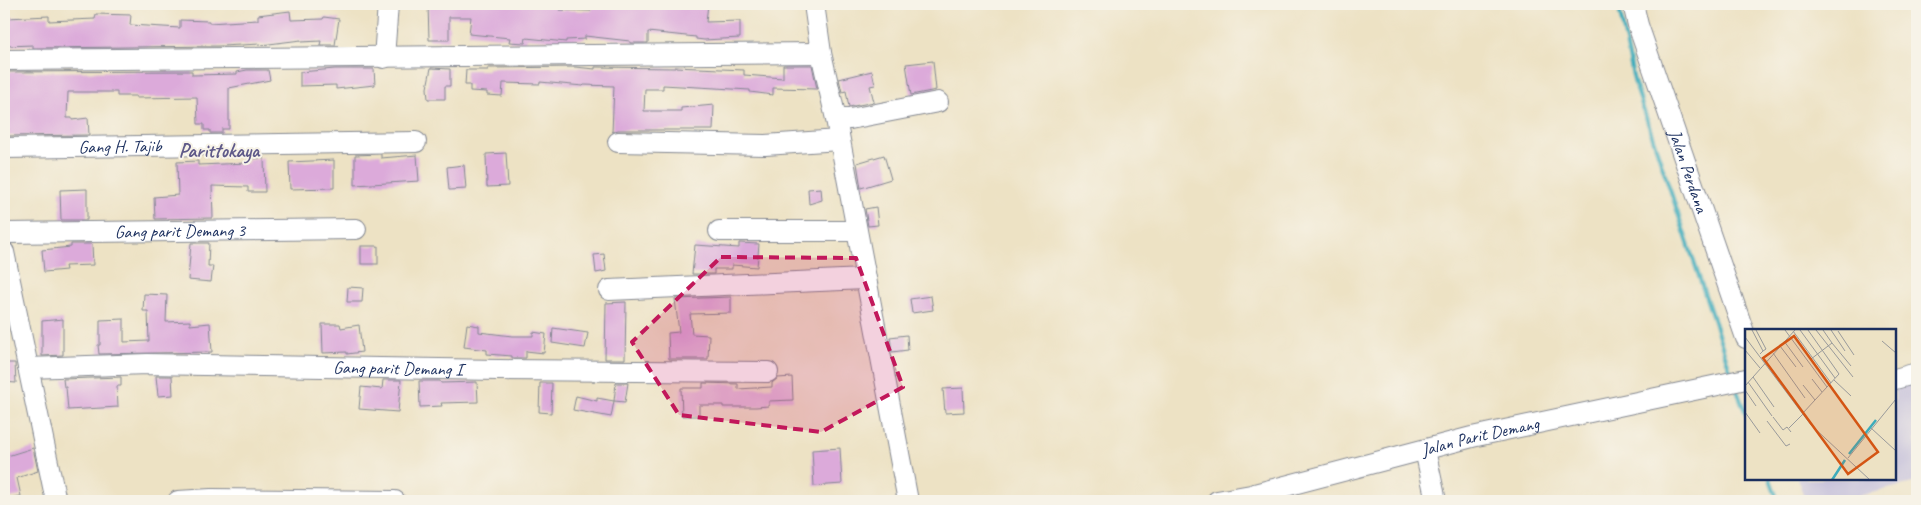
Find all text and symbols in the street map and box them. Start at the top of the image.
street label: Jalan Perdana [1664,125,1713,217]
street label: Gang H. Tajib [78,135,163,158]
district label: Parittokaya [179,138,261,164]
street label: Gang parit Demang 3 [115,219,247,243]
inset map [1745,329,1896,480]
street label: Gang parit Demang I [333,356,467,380]
street label: Jalan Parit Demang [1418,412,1543,461]

